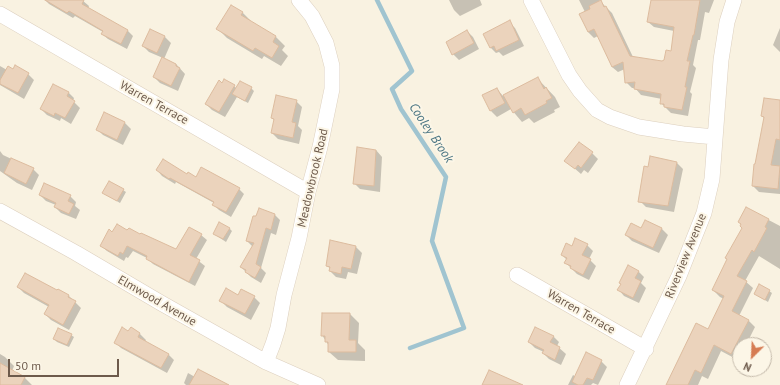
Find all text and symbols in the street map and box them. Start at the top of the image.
street label: Warren Terrace [117,78,191,128]
water label: Cooley Brook [405,100,457,166]
street label: Meadowbrook Road [295,127,331,229]
street label: Riverview Avenue [662,211,710,301]
street label: Elmwood Avenue [115,273,199,329]
street label: Warren Terrace [544,287,618,337]
north arrow [732,337,772,377]
scale bar [10,351,121,377]
text: 50 m [15,358,41,373]
text: N [741,359,754,375]

